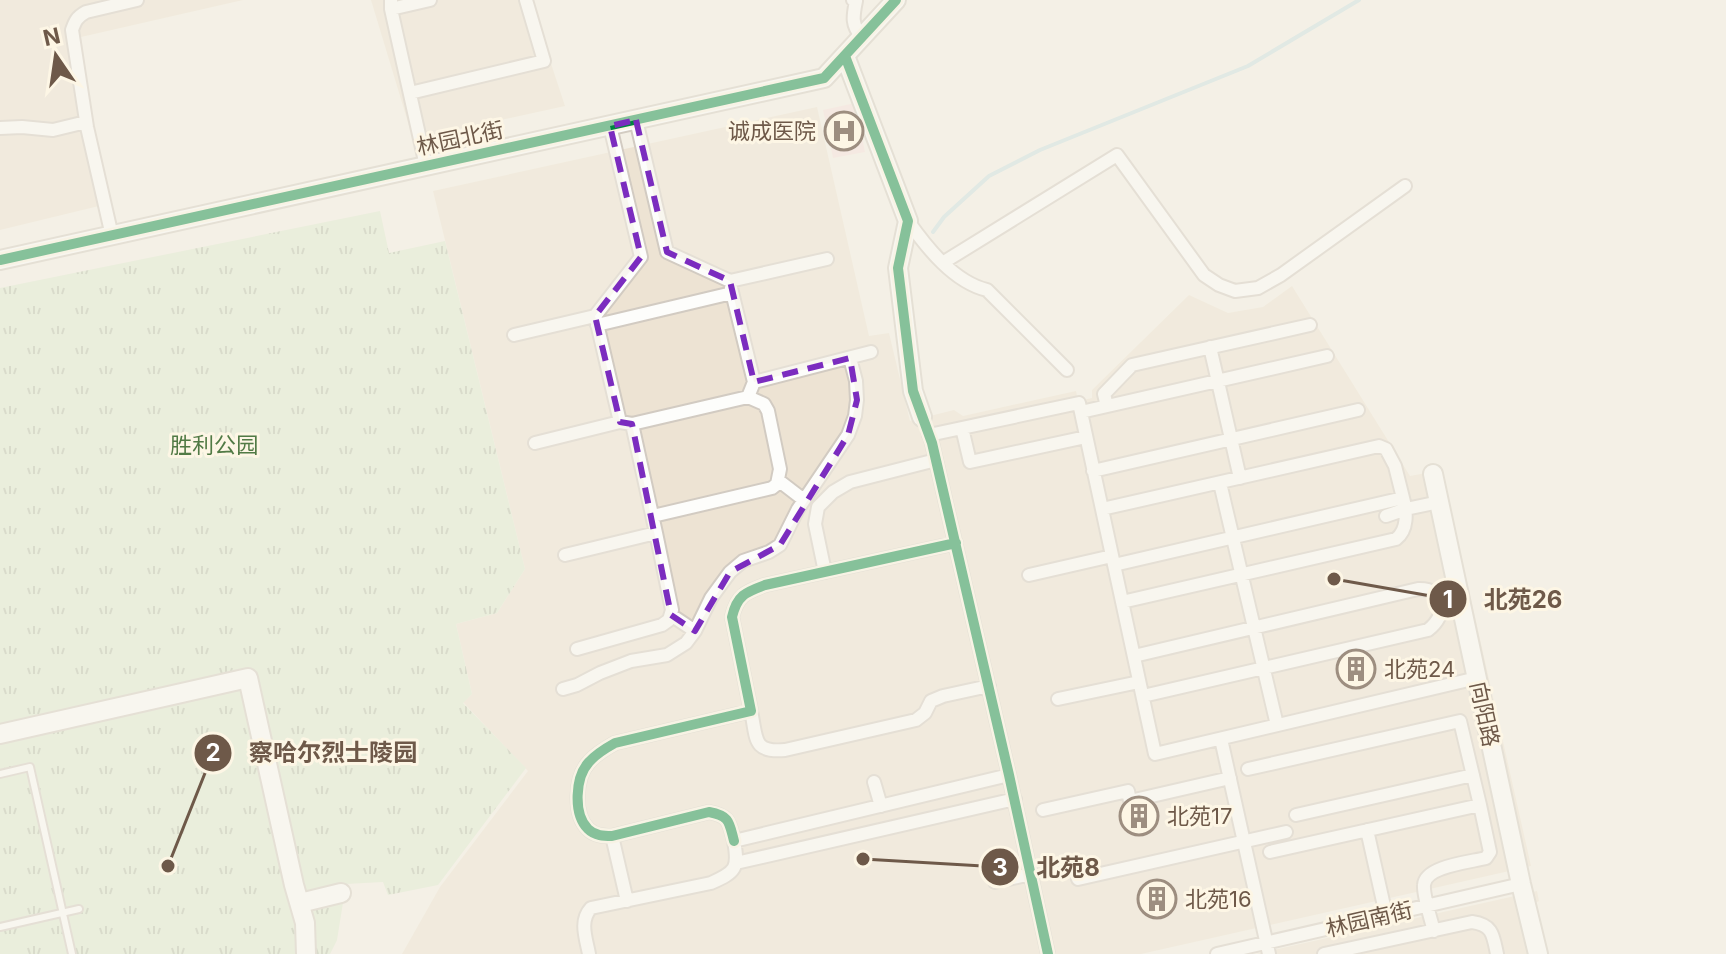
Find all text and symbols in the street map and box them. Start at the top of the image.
north arrow [16,16,96,96]
text: N [40,22,63,51]
hospital icon: 诚成医院 [823,110,865,152]
street label: 林园北街 [414,116,506,160]
place label: 诚成医院 [728,118,816,144]
park label: 胜利公园 [170,432,258,458]
callout: 北苑26 [1428,575,1578,623]
text: 1 [1443,585,1453,614]
text: 北苑26 [1484,585,1562,614]
building icon: 北苑24 [1335,648,1377,690]
place label: 北苑24 [1384,656,1455,682]
street label: 向阳路 [1465,679,1505,749]
callout: 察哈尔烈士陵园 [193,729,433,777]
text: 2 [205,738,221,767]
text: 察哈尔烈士陵园 [249,738,417,767]
building icon: 北苑17 [1118,795,1160,837]
place label: 北苑17 [1167,803,1232,829]
callout: 北苑8 [980,843,1116,891]
text: 3 [992,853,1008,882]
text: 北苑8 [1036,853,1100,882]
building icon: 北苑16 [1136,878,1178,920]
place label: 北苑16 [1185,886,1252,912]
street label: 林园南街 [1323,896,1415,942]

